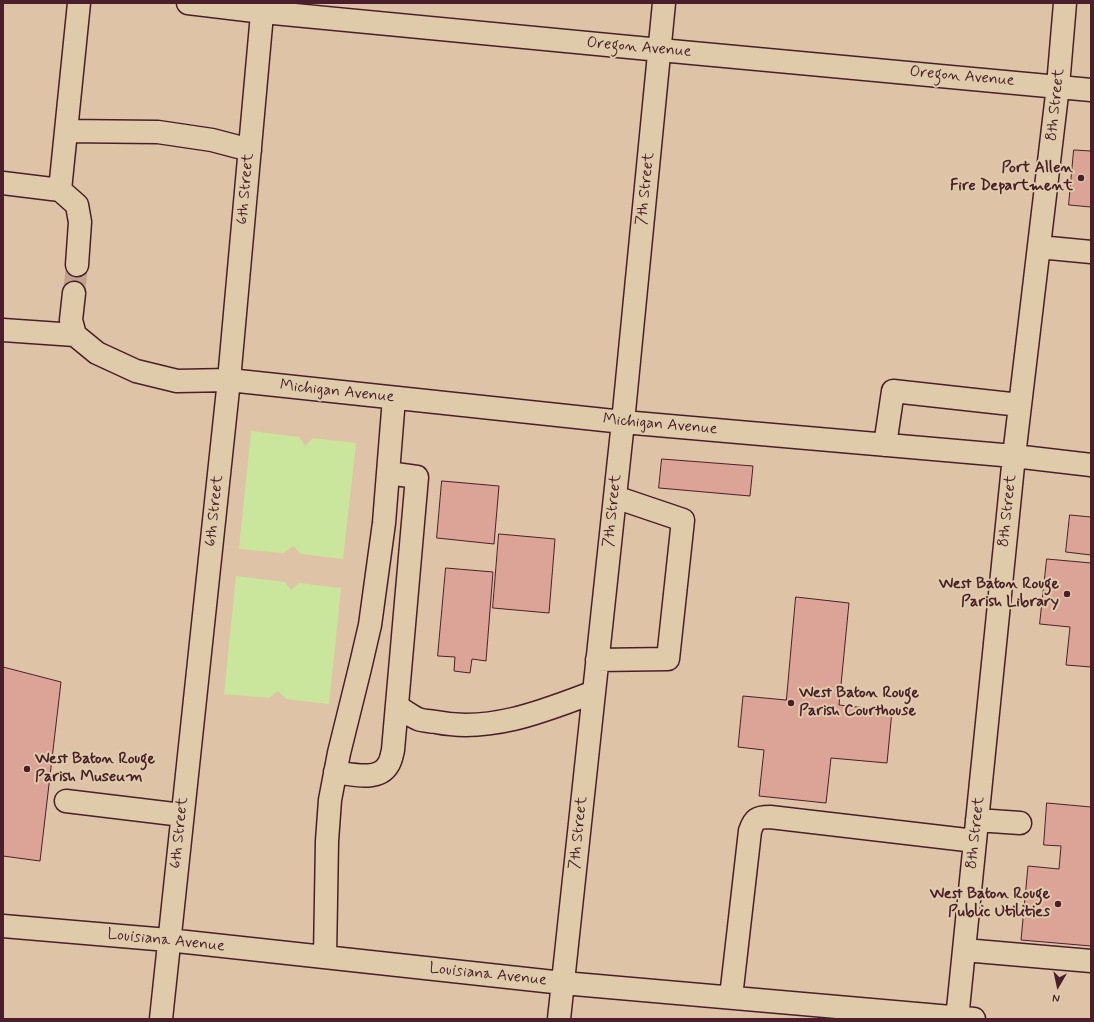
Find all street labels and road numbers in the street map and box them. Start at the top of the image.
street label: Oregon Avenue [586,34,692,62]
street label: Oregon Avenue [909,63,1015,91]
street label: 8th Street [1043,68,1069,142]
street label: 6th Street [233,152,259,226]
street label: 7th Street [633,152,659,226]
street label: Michigan Avenue [279,376,395,408]
street label: Michigan Avenue [602,410,718,440]
street label: 6th Street [202,474,228,548]
street label: 7th Street [600,474,626,548]
street label: 8th Street [995,474,1021,548]
street label: 6th Street [167,796,193,870]
street label: 7th Street [566,796,592,870]
street label: 8th Street [963,796,989,870]
street label: Louisiana Avenue [106,925,226,957]
street label: Louisiana Avenue [428,959,548,991]

